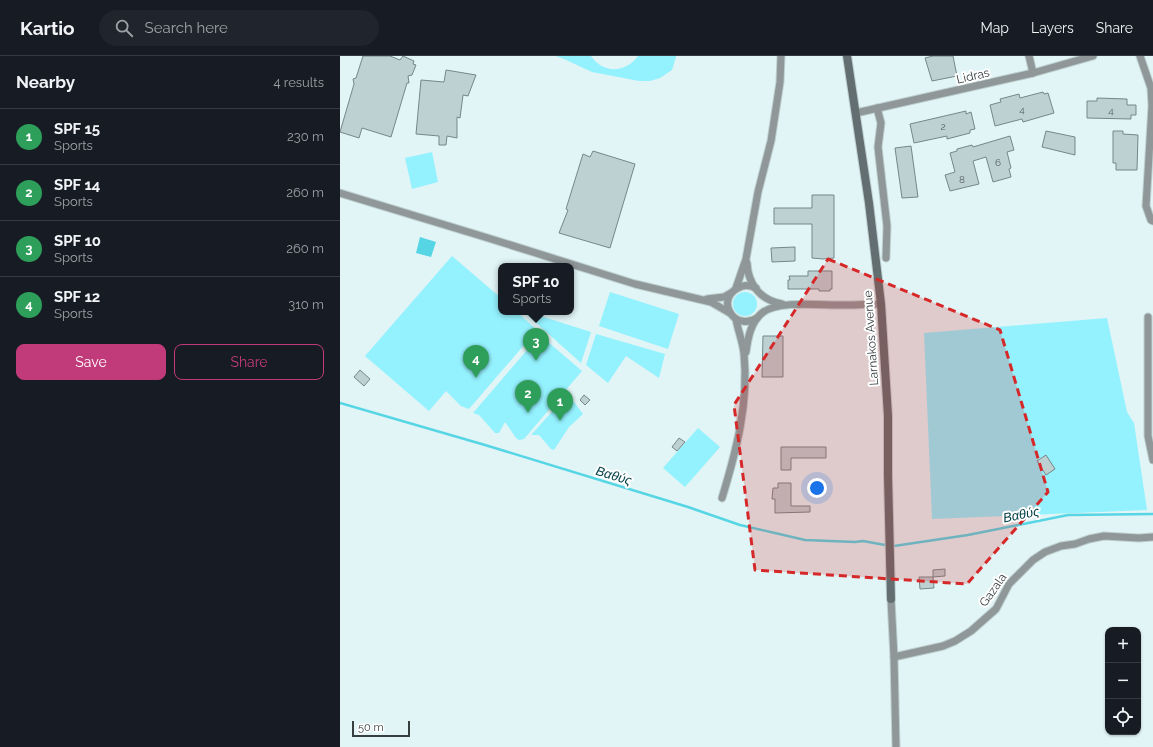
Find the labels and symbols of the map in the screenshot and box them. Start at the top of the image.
street label: Lidras [955,65,991,87]
house number: 4 [1019,104,1025,115]
house number: 4 [1108,105,1114,116]
house number: 2 [940,121,946,132]
house number: 6 [995,157,1001,168]
house number: 8 [959,174,965,185]
street label: Larnakos Avenue [861,290,881,386]
pin: 3 [523,328,549,361]
pin: 4 [463,345,489,378]
pin: 2 [515,380,541,413]
pin: 1 [547,388,573,421]
water label: Βαθύς [594,463,634,488]
your location [807,478,827,498]
water label: Βαθύς [1002,504,1041,525]
street label: Gazala [977,571,1009,609]
scale bar [352,719,410,738]

